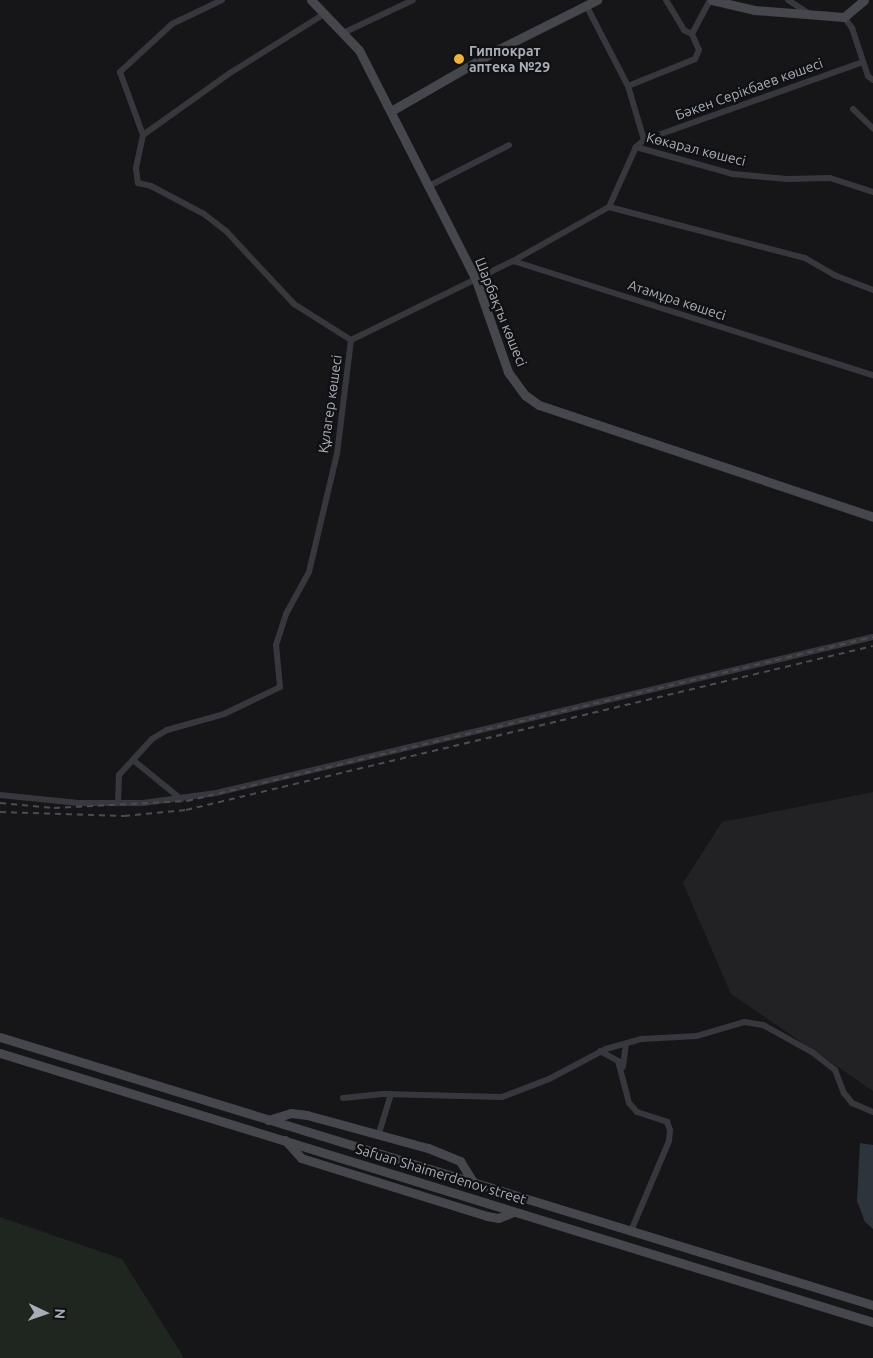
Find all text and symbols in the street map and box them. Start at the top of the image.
place label: Гиппократ аптека №29 [469,43,550,75]
marker: Гиппократ аптека №29 [453,53,465,65]
street label: Бәкен Серікбаев көшесі [673,54,825,124]
street label: Көкарал көшесі [645,129,747,169]
street label: Шарбақты көшесі [472,255,530,369]
street label: Атамұра көшесі [626,276,728,324]
street label: Құлагер көшесі [315,354,345,454]
street label: Safuan Shaimerdenov street [354,1140,528,1208]
north arrow [20,1288,70,1338]
text: N [52,1308,68,1319]

